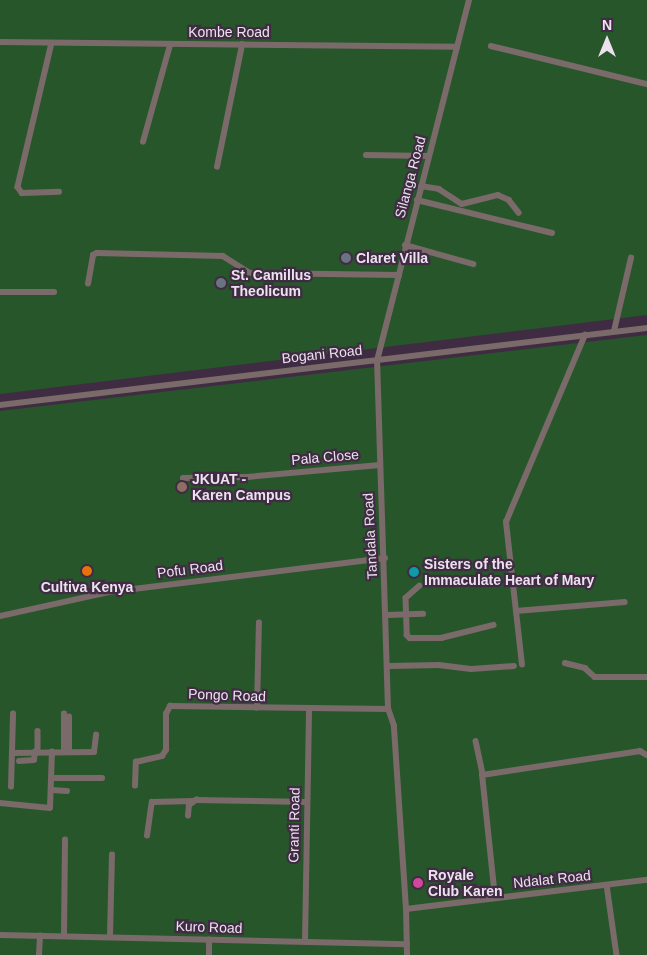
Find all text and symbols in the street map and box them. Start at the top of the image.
north arrow [582,15,632,65]
text: N [602,17,612,33]
street label: Kombe Road [188,24,270,40]
street label: Silanga Road [391,134,429,220]
place label: Claret Villa [356,250,428,266]
marker: Claret Villa [340,252,352,264]
place label: St. Camillus Theolicum [231,267,311,300]
marker: St. Camillus Theolicum [215,277,227,289]
street label: Bogani Road [281,341,363,367]
street label: Pala Close [291,446,359,468]
place label: JKUAT - Karen Campus [192,471,291,504]
marker: JKUAT - Karen Campus [176,481,188,493]
street label: Tandala Road [359,492,381,580]
place label: Sisters of the Immaculate Heart of Mary [424,556,594,588]
street label: Pofu Road [156,557,224,581]
marker: Cultiva Kenya [81,565,93,577]
marker: Sisters of the Immaculate Heart of Mary [408,566,420,578]
place label: Cultiva Kenya [41,579,133,595]
street label: Pongo Road [188,685,266,705]
street label: Granti Road [285,787,303,863]
place label: Royale Club Karen [428,867,503,900]
street label: Ndalat Road [512,867,592,891]
marker: Royale Club Karen [412,877,424,889]
street label: Kuro Road [175,917,243,937]

